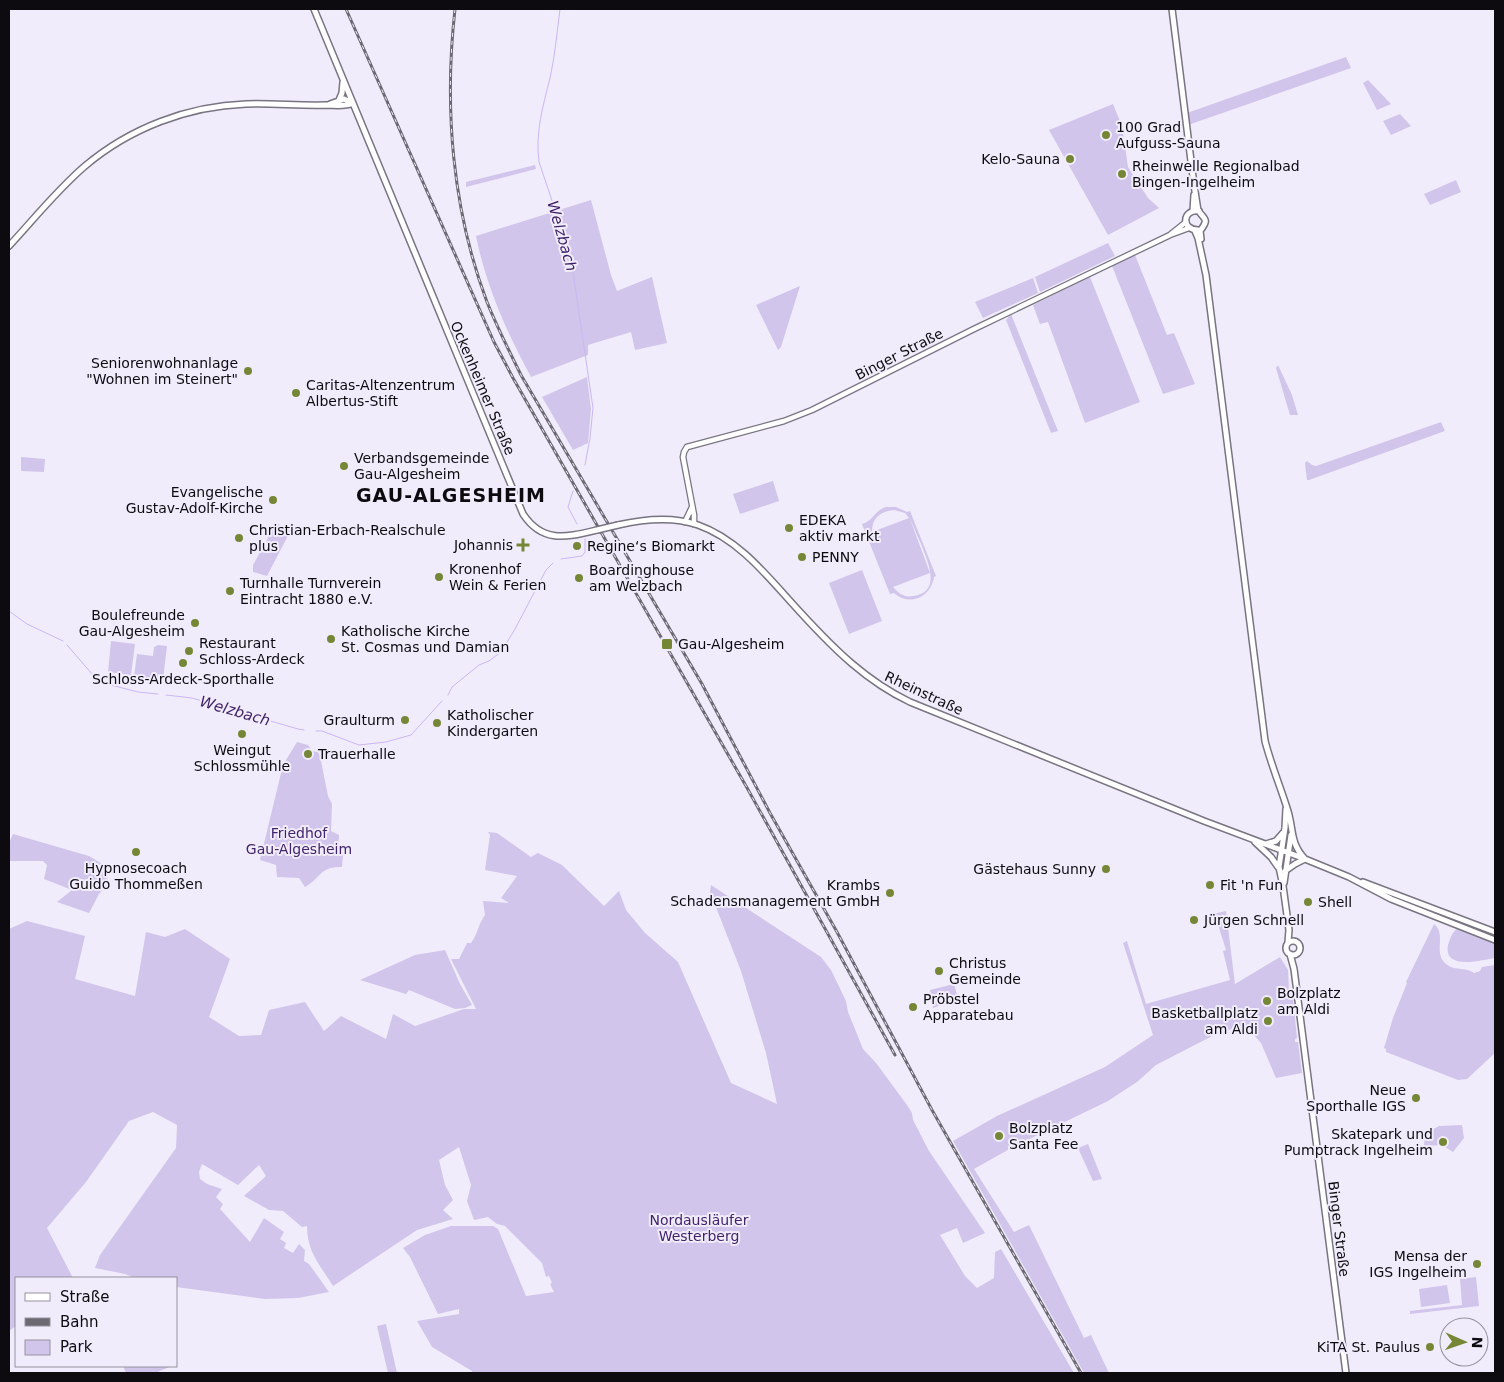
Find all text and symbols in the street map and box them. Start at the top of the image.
place label: 100 Grad Aufguss-Sauna [1116,119,1221,151]
marker: 100 Grad Aufguss-Sauna [1100,129,1112,141]
place label: Kelo-Sauna [981,151,1060,167]
marker: Kelo-Sauna [1064,153,1076,165]
place label: Rheinwelle Regionalbad Bingen-Ingelheim [1132,158,1300,190]
marker: Rheinwelle Regionalbad Bingen-Ingelheim [1116,168,1128,180]
water label: Welzbach [543,199,581,273]
street label: Ockenheimer Straße [448,319,518,457]
street label: Binger Straße [853,325,945,383]
place label: Seniorenwohnanlage "Wohnen im Steinert" [86,355,238,387]
marker: Seniorenwohnanlage "Wohnen im Steinert" [242,365,254,377]
place label: Caritas-Altenzentrum Albertus-Stift [306,377,455,409]
marker: Caritas-Altenzentrum Albertus-Stift [290,387,302,399]
place label: Verbandsgemeinde Gau-Algesheim [354,450,489,482]
marker: Verbandsgemeinde Gau-Algesheim [338,460,350,472]
place label: Evangelische Gustav-Adolf-Kirche [126,484,263,516]
district label: GAU-ALGESHEIM [356,484,546,506]
marker: Evangelische Gustav-Adolf-Kirche [267,494,279,506]
place label: EDEKA aktiv markt [799,512,880,544]
place label: Christian-Erbach-Realschule plus [249,522,446,554]
marker: EDEKA aktiv markt [783,522,795,534]
marker: Christian-Erbach-Realschule plus [233,532,245,544]
place label: Johannis [453,537,513,553]
place label: Regine‘s Biomarkt [587,538,715,554]
marker: Johannis [517,539,529,551]
marker: Regine‘s Biomarkt [571,540,583,552]
place label: PENNY [812,549,859,565]
marker: PENNY [796,551,808,563]
place label: Kronenhof Wein & Ferien [449,561,546,593]
place label: Boardinghouse am Welzbach [589,562,694,594]
marker: Kronenhof Wein & Ferien [433,571,445,583]
marker: Boardinghouse am Welzbach [573,572,585,584]
place label: Turnhalle Turnverein Eintracht 1880 e.V. [239,575,381,607]
marker: Turnhalle Turnverein Eintracht 1880 e.V. [224,585,236,597]
place label: Boulefreunde Gau-Algesheim [79,607,185,639]
marker: Boulefreunde Gau-Algesheim [189,617,201,629]
place label: Katholische Kirche St. Cosmas und Damian [341,623,509,655]
marker: Katholische Kirche St. Cosmas und Damian [325,633,337,645]
place label: Restaurant Schloss-Ardeck [199,635,306,667]
place label: Gau-Algesheim [678,636,784,652]
marker: Gau-Algesheim [660,637,674,651]
marker: Restaurant Schloss-Ardeck [183,645,195,657]
marker: Schloss-Ardeck-Sporthalle [177,657,189,669]
street label: Rheinstraße [882,668,966,718]
place label: Schloss-Ardeck-Sporthalle [92,671,274,687]
water label: Welzbach [198,692,272,730]
place label: Katholischer Kindergarten [447,707,538,739]
place label: Graulturm [324,712,395,728]
marker: Graulturm [399,714,411,726]
marker: Katholischer Kindergarten [431,717,443,729]
marker: Weingut Schlossmühle [236,728,248,740]
place label: Weingut Schlossmühle [194,742,290,774]
place label: Trauerhalle [317,746,396,762]
marker: Trauerhalle [302,748,314,760]
park label: Friedhof Gau-Algesheim [246,825,352,857]
marker: Hypnosecoach Guido Thommeßen [130,846,142,858]
place label: Hypnosecoach Guido Thommeßen [69,860,203,892]
place label: Gästehaus Sunny [973,861,1096,877]
marker: Gästehaus Sunny [1100,863,1112,875]
place label: Krambs Schadensmanagement GmbH [670,877,880,909]
place label: Fit 'n Fun [1220,877,1283,893]
marker: Fit 'n Fun [1204,879,1216,891]
marker: Krambs Schadensmanagement GmbH [884,887,896,899]
place label: Shell [1318,894,1352,910]
marker: Shell [1302,896,1314,908]
place label: Jürgen Schnell [1203,912,1304,928]
marker: Jürgen Schnell [1188,914,1200,926]
place label: Christus Gemeinde [949,955,1021,987]
marker: Christus Gemeinde [933,965,945,977]
place label: Bolzplatz am Aldi [1277,985,1341,1017]
place label: Pröbstel Apparatebau [923,991,1014,1023]
marker: Bolzplatz am Aldi [1261,995,1273,1007]
marker: Pröbstel Apparatebau [907,1001,919,1013]
place label: Basketballplatz am Aldi [1151,1005,1258,1037]
marker: Basketballplatz am Aldi [1262,1015,1274,1027]
place label: Neue Sporthalle IGS [1306,1082,1406,1114]
marker: Neue Sporthalle IGS [1410,1092,1422,1104]
place label: Bolzplatz Santa Fee [1009,1120,1078,1152]
place label: Skatepark und Pumptrack Ingelheim [1284,1126,1433,1158]
marker: Bolzplatz Santa Fee [993,1130,1005,1142]
marker: Skatepark und Pumptrack Ingelheim [1437,1136,1449,1148]
street label: Binger Straße [1325,1180,1353,1278]
park label: Nordausläufer Westerberg [650,1212,749,1244]
place label: Mensa der IGS Ingelheim [1369,1248,1467,1280]
marker: Mensa der IGS Ingelheim [1471,1258,1483,1270]
legend [15,1277,178,1367]
text: Straße [60,1288,109,1306]
text: Bahn [60,1313,99,1331]
north arrow [1439,1317,1489,1367]
text: N [1469,1336,1485,1349]
text: Park [60,1338,93,1356]
place label: KiTA St. Paulus [1317,1339,1420,1355]
marker: KiTA St. Paulus [1424,1341,1436,1353]

